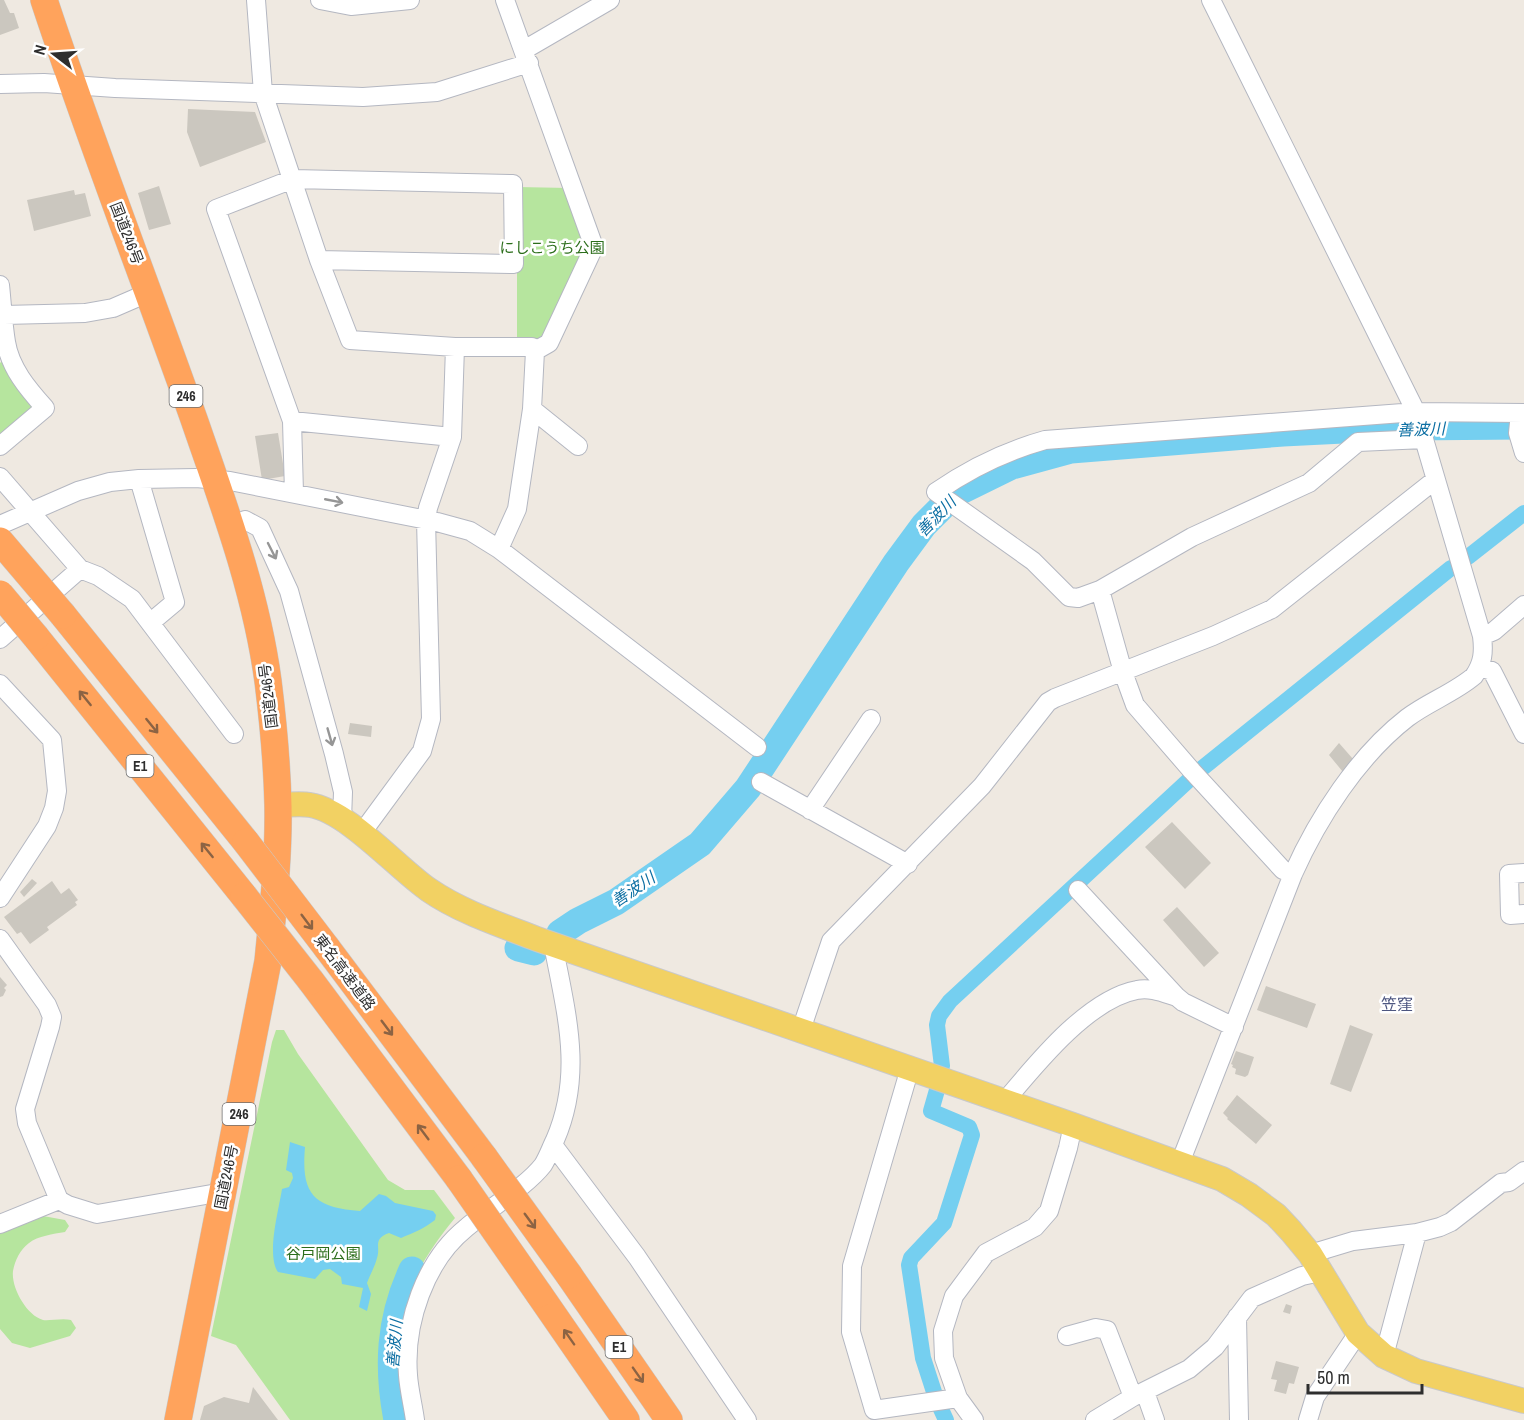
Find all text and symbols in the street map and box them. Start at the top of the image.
north arrow [24,24,84,84]
text: N [28,42,52,57]
street label: 国道246号 [105,199,149,267]
park label: にしこうち公園 [499,237,605,258]
road number: 246 [170,385,202,407]
water label: 善波川 [1397,417,1447,441]
water label: 善波川 [911,490,962,541]
one-way arrow [325,496,344,508]
one-way arrow [267,542,278,560]
street label: 国道246号 [254,662,282,730]
one-way arrow [79,690,92,706]
one-way arrow [146,718,159,734]
one-way arrow [325,727,336,746]
road number: E1 [126,755,154,777]
one-way arrow [201,842,214,858]
water label: 善波川 [607,865,661,912]
one-way arrow [301,913,313,929]
street label: 東名高速道路 [310,930,380,1014]
district label: 笠窪 [1381,993,1413,1015]
one-way arrow [381,1020,393,1036]
road number: 246 [222,1103,256,1125]
one-way arrow [417,1125,430,1141]
street label: 国道246号 [209,1143,243,1211]
one-way arrow [524,1213,536,1229]
park label: 谷戸岡公園 [285,1243,361,1264]
water label: 善波川 [381,1317,407,1369]
one-way arrow [563,1330,575,1346]
road number: E1 [606,1336,632,1358]
scale bar [1308,1357,1422,1395]
text: 50 m [1317,1365,1350,1390]
one-way arrow [632,1366,644,1382]

